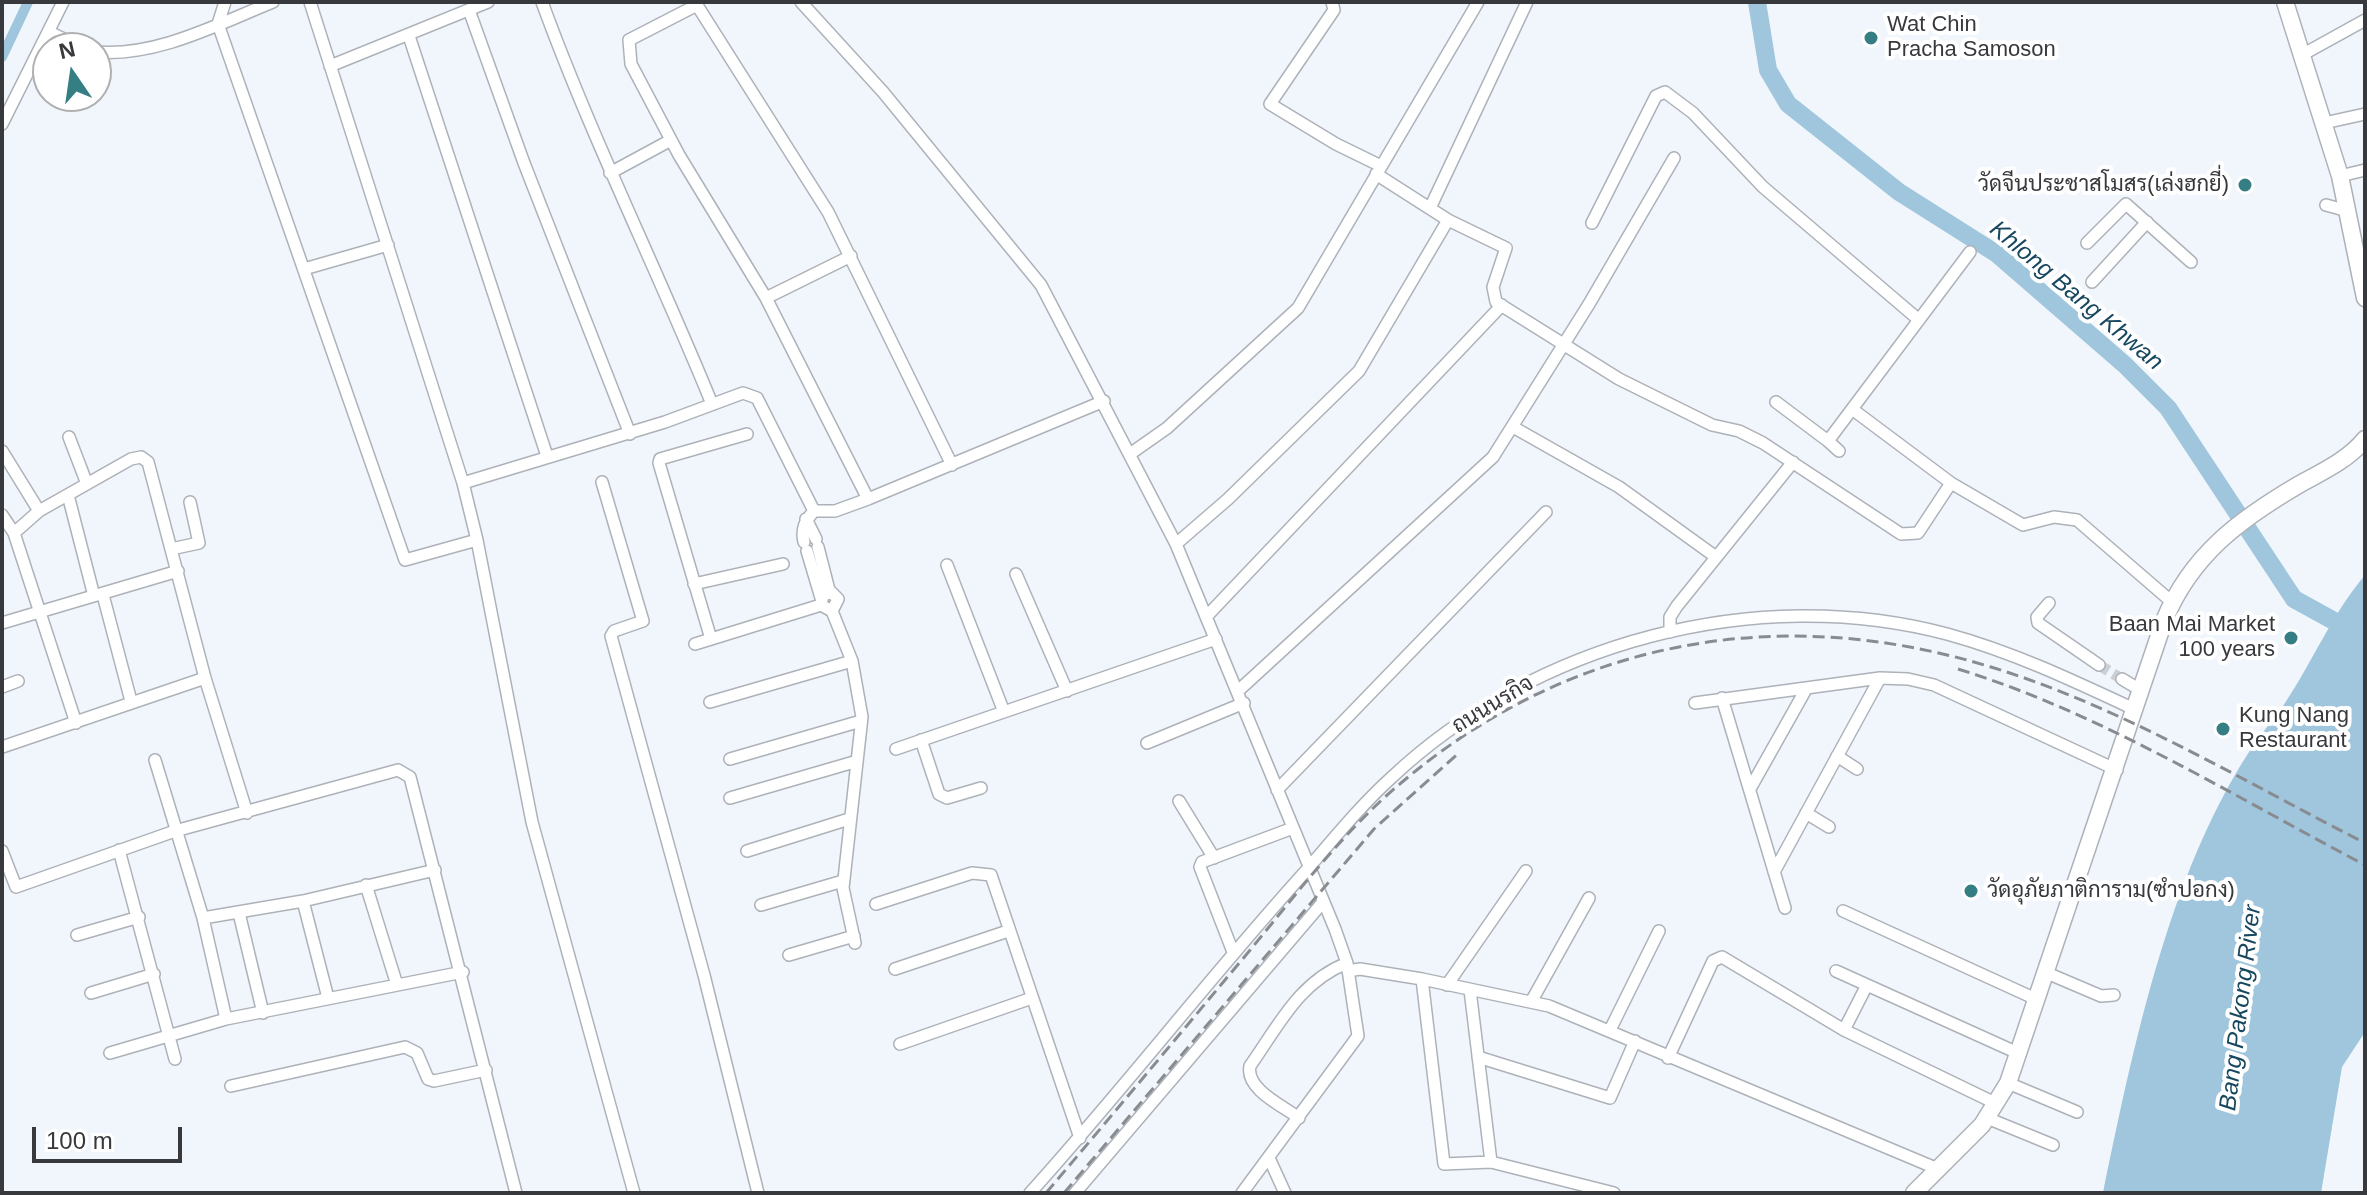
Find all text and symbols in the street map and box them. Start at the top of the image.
place label: Wat Chin Pracha Samoson [1887,12,2056,64]
marker: Wat Chin Pracha Samoson [1862,29,1880,47]
north arrow [32,32,112,112]
text: N [56,36,77,64]
place label: วัดจีนประชาสโมสร(เล่งฮกยี่) [1978,172,2229,198]
marker: วัดจีนประชาสโมสร(เล่งฮกยี่) [2236,176,2254,194]
water label: Khlong Bang Khwan [1983,215,2169,377]
place label: Baan Mai Market 100 years [2109,612,2275,664]
marker: Baan Mai Market 100 years [2282,629,2300,647]
street label: ถนนนรกิจ [1447,670,1539,740]
place label: Kung Nang Restaurant [2239,703,2349,754]
marker: Kung Nang Restaurant [2214,720,2232,738]
place label: วัดอุภัยภาติการาม(ซำปอกง) [1987,878,2235,904]
marker: วัดอุภัยภาติการาม(ซำปอกง) [1962,882,1980,900]
water label: Bang Pakong River [2214,904,2268,1112]
scale bar [36,1111,186,1161]
text: 100 m [46,1127,113,1154]

